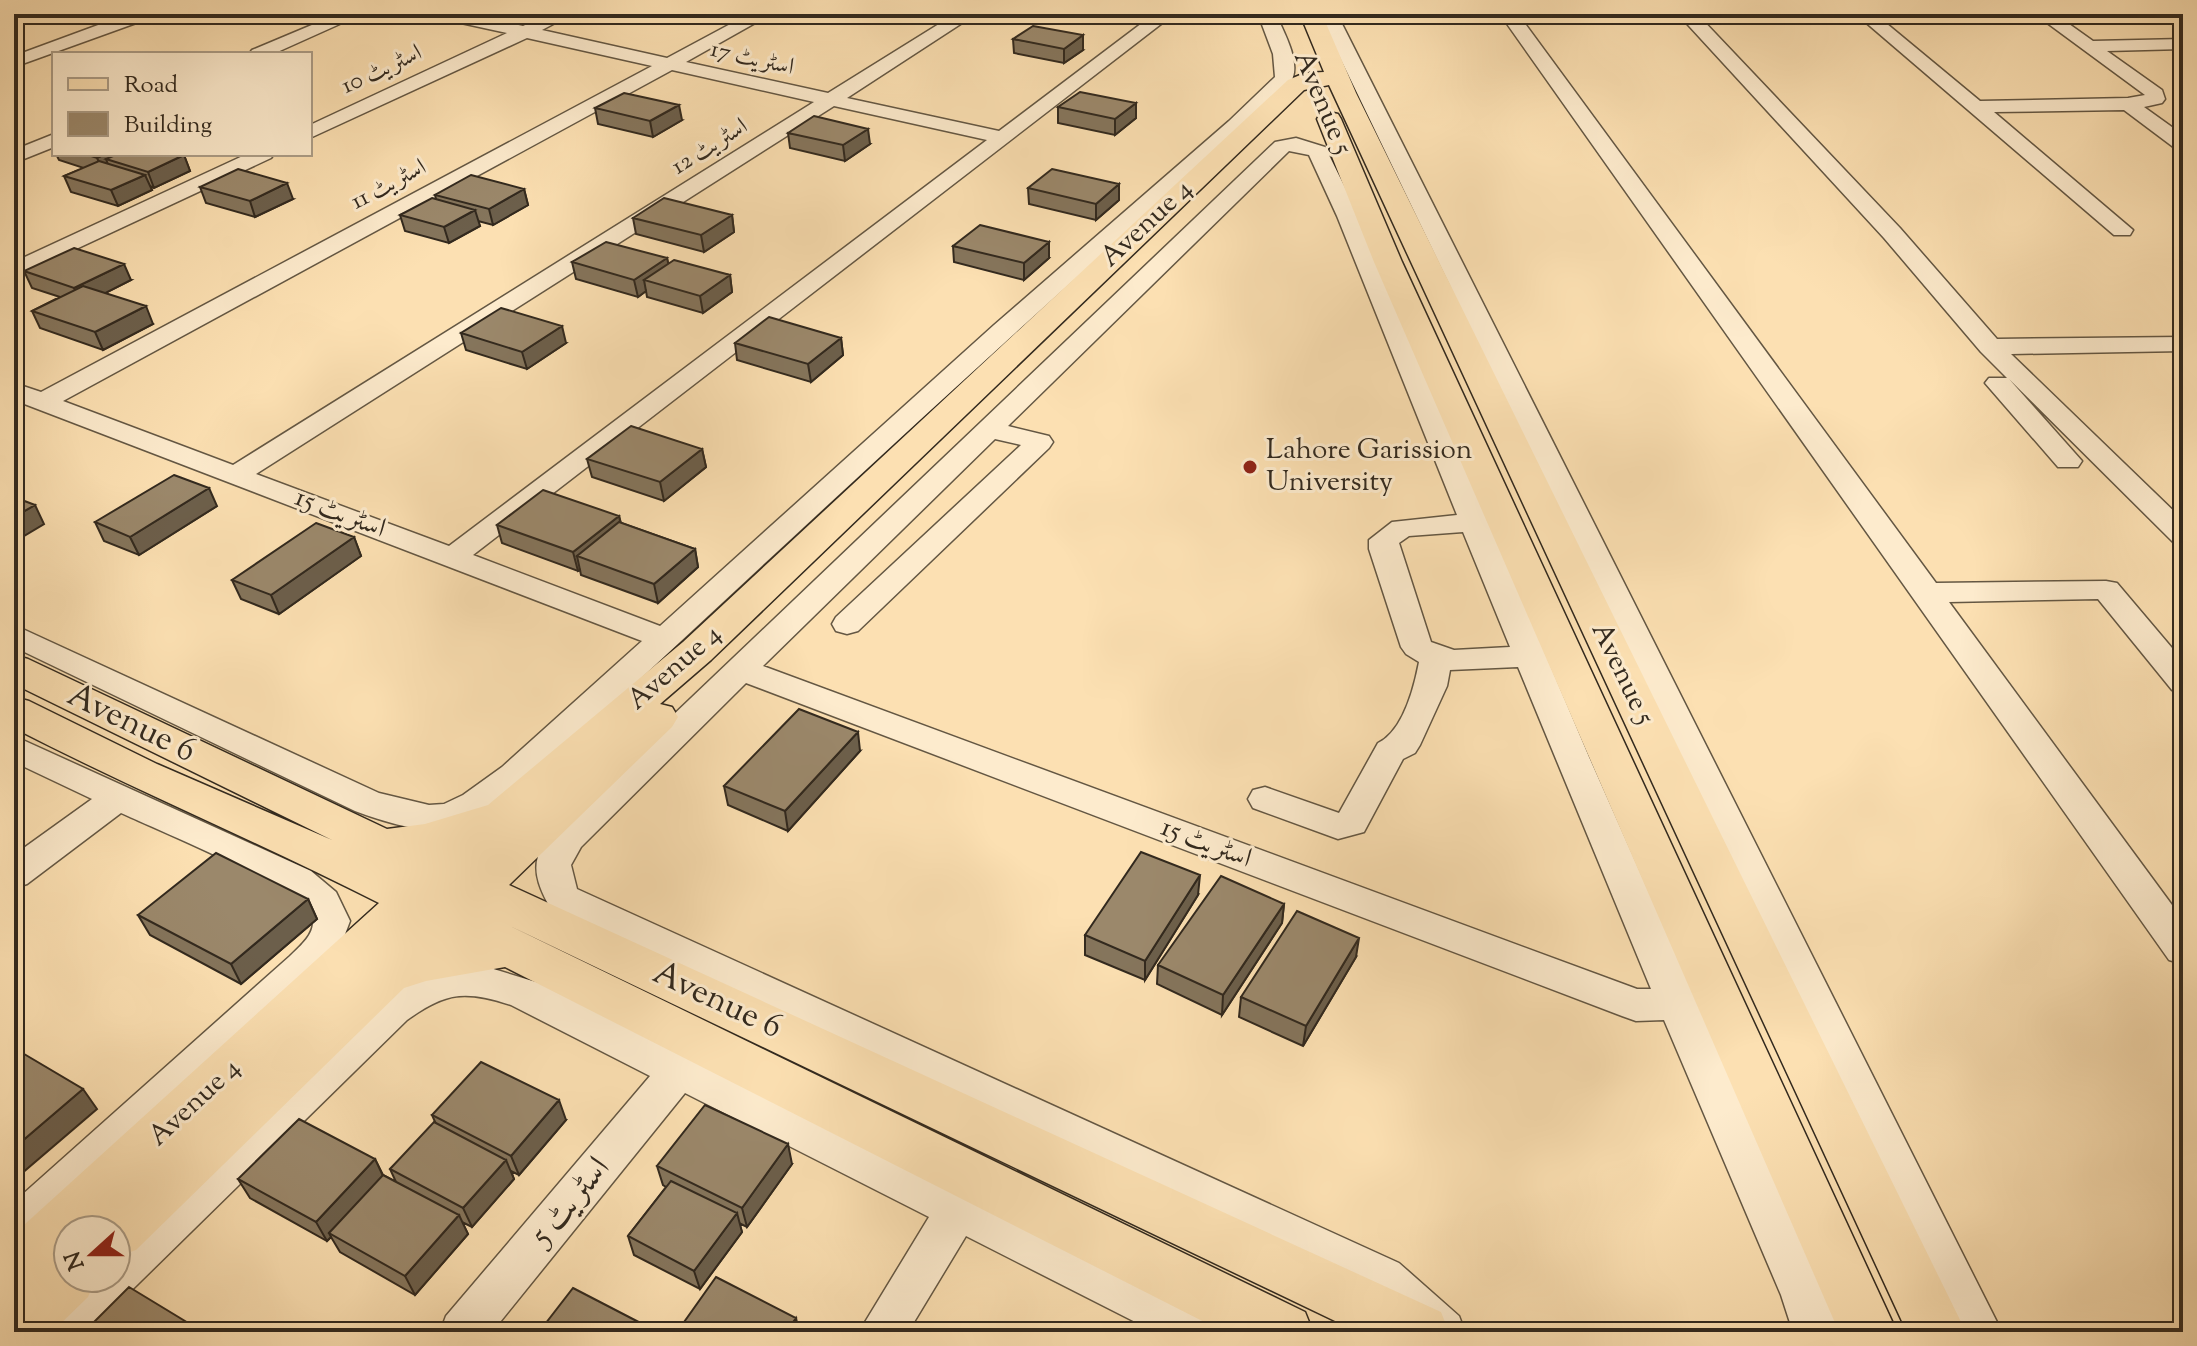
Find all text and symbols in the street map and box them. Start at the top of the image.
street label: اسٹریٹ 17 [707,33,797,85]
street label: اسٹریٹ 10 [336,37,428,103]
street label: Avenue 5 [1282,45,1362,161]
legend [52,52,312,156]
text: Road [124,69,178,103]
text: Building [124,109,213,143]
street label: اسٹریٹ 12 [665,110,755,184]
street label: اسٹریٹ 11 [345,151,433,219]
street label: Avenue 4 [1092,171,1202,277]
place label: Lahore Garission University [1266,431,1472,503]
marker: Lahore Garission University [1241,458,1259,476]
street label: اسٹریٹ 15 [289,478,391,550]
street label: Avenue 4 [619,616,731,720]
street label: Avenue 5 [1580,616,1664,732]
street label: Avenue 6 [58,672,204,776]
street label: اسٹریٹ 15 [1155,808,1257,880]
street label: Avenue 6 [644,950,790,1052]
street label: Avenue 4 [140,1050,250,1156]
street label: اسٹریٹ 5 [518,1147,623,1259]
north arrow [52,1214,132,1294]
text: N [58,1246,94,1274]

